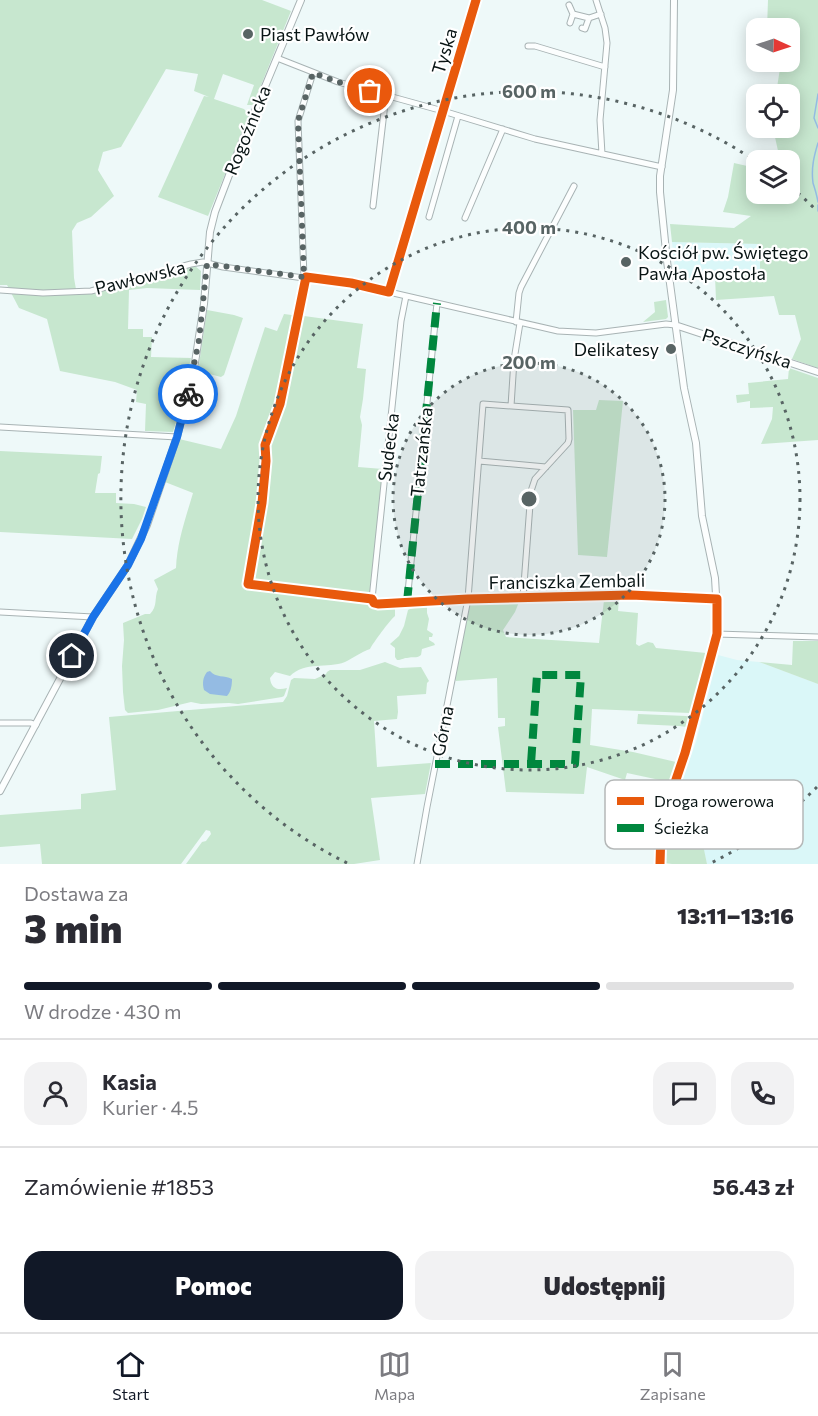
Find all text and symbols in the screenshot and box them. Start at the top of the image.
north arrow [746,18,800,72]
map controls [746,18,800,204]
place label: Piast Pawłów [260,23,370,45]
street label: Tyska [427,25,461,77]
marker: Piast Pawłów [241,27,255,41]
pin [344,65,395,116]
icon: bag [353,74,386,107]
text: 600 m [502,80,556,102]
street label: Rogoźnicka [219,82,275,178]
button: locate [746,84,800,138]
button: layers [746,150,800,204]
text: 400 m [502,216,556,238]
place label: Kościół pw. Świętego Pawła Apostoła [638,241,809,284]
street label: Pawłowska [92,255,188,299]
marker: Kościół pw. Świętego Pawła Apostoła [619,255,633,269]
street label: Pszczyńska [699,323,795,373]
place label: Delikatesy [574,338,659,360]
marker: Delikatesy [664,342,678,356]
text: 200 m [502,351,556,373]
courier [158,364,218,424]
icon: bike [172,378,205,411]
street label: Tatrzańska [405,406,437,498]
street label: Sudecka [373,412,403,482]
centre of rings [519,489,539,509]
street label: Franciszka Zembali [488,569,646,593]
pin [46,630,97,681]
icon: home [55,639,88,672]
street label: Górna [426,704,458,758]
legend [605,780,803,849]
text: Droga rowerowa [654,791,774,810]
text: Ścieżka [654,818,709,837]
text: Dostawa za [24,881,128,905]
text: 13:11–13:16 [677,902,794,929]
text: 3 min [24,903,122,951]
text: W drodze · 430 m [24,999,182,1023]
button: person [24,1062,87,1125]
button: chat [653,1062,716,1125]
button: phone [731,1062,794,1125]
text: Kasia [102,1068,157,1095]
text: Kurier · 4.5 [102,1095,198,1119]
text: Zamówienie #1853 [24,1173,214,1200]
text: 56.43 zł [713,1173,794,1200]
button: Pomoc [24,1251,403,1320]
button: Udostępnij [415,1251,794,1320]
tab: Start [112,1348,149,1403]
tab: Mapa [374,1348,415,1403]
tab: Zapisane [640,1348,706,1403]

